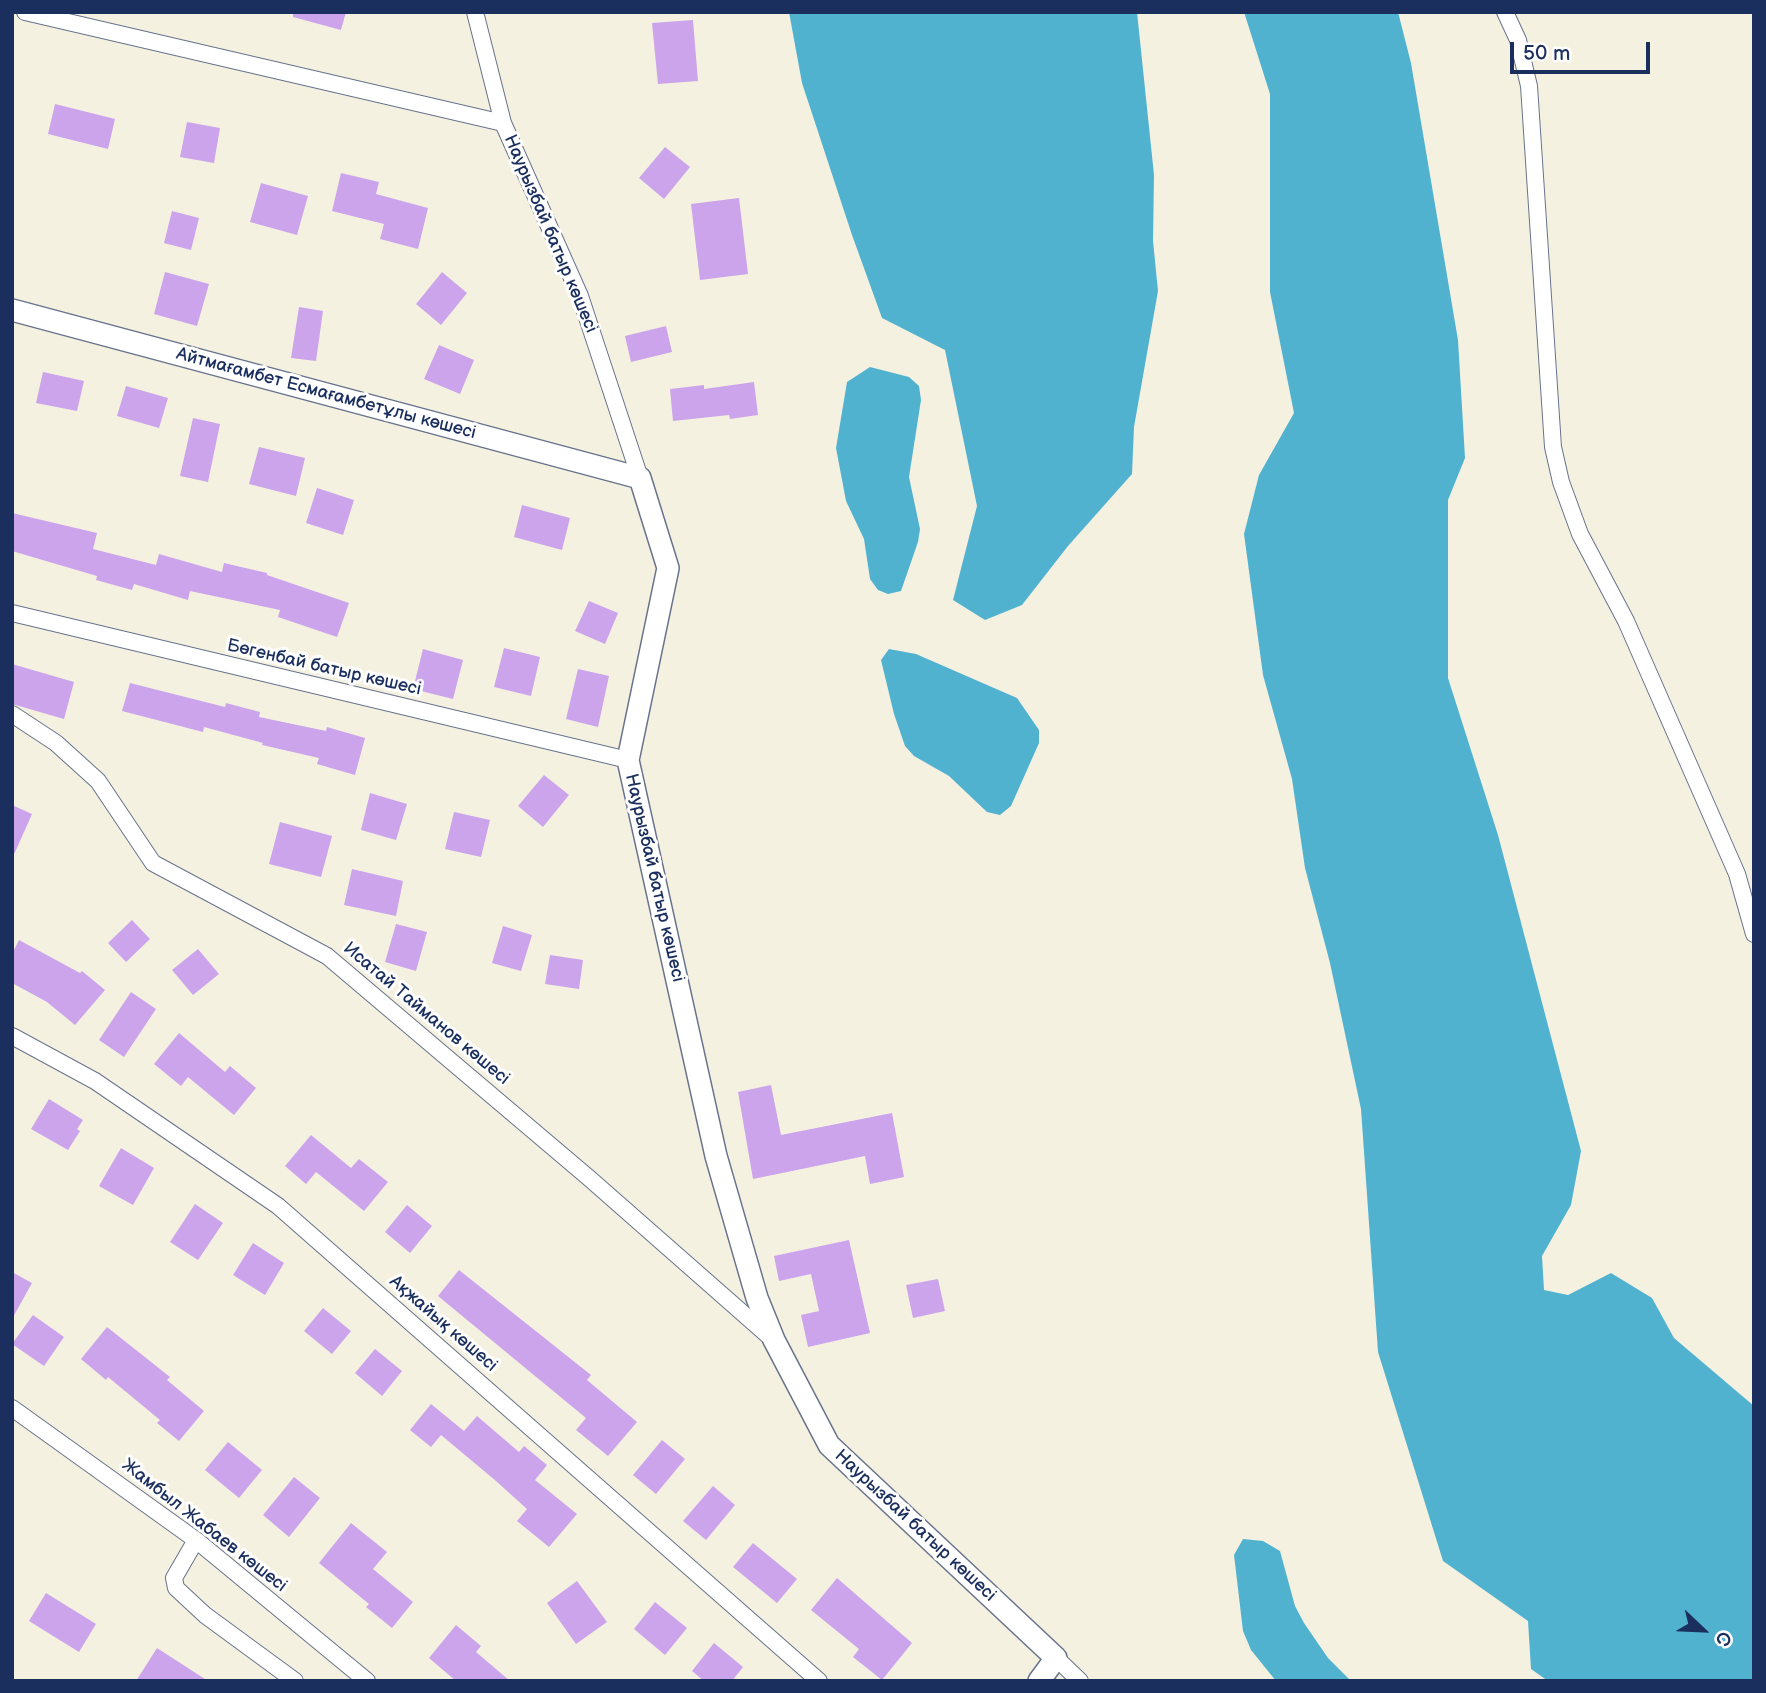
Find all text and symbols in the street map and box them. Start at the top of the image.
scale bar [1514,28,1654,72]
text: 50 m [1523,41,1570,66]
street label: Наурызбай батыр көшесі [498,132,602,336]
street label: Айтмағамбет Есмағамбетұлы көшесі [174,344,478,444]
street label: Бөгенбай батыр көшесі [225,635,423,701]
street label: Наурызбай батыр көшесі [620,772,688,984]
street label: Исатай Тайманов көшесі [338,938,514,1090]
street label: Ақжайық көшесі [385,1271,501,1377]
street label: Наурызбай батыр көшесі [830,1445,1000,1607]
street label: Жамбыл Жабаев көшесі [117,1455,291,1597]
north arrow [1668,1595,1738,1665]
text: С [1710,1628,1736,1649]

